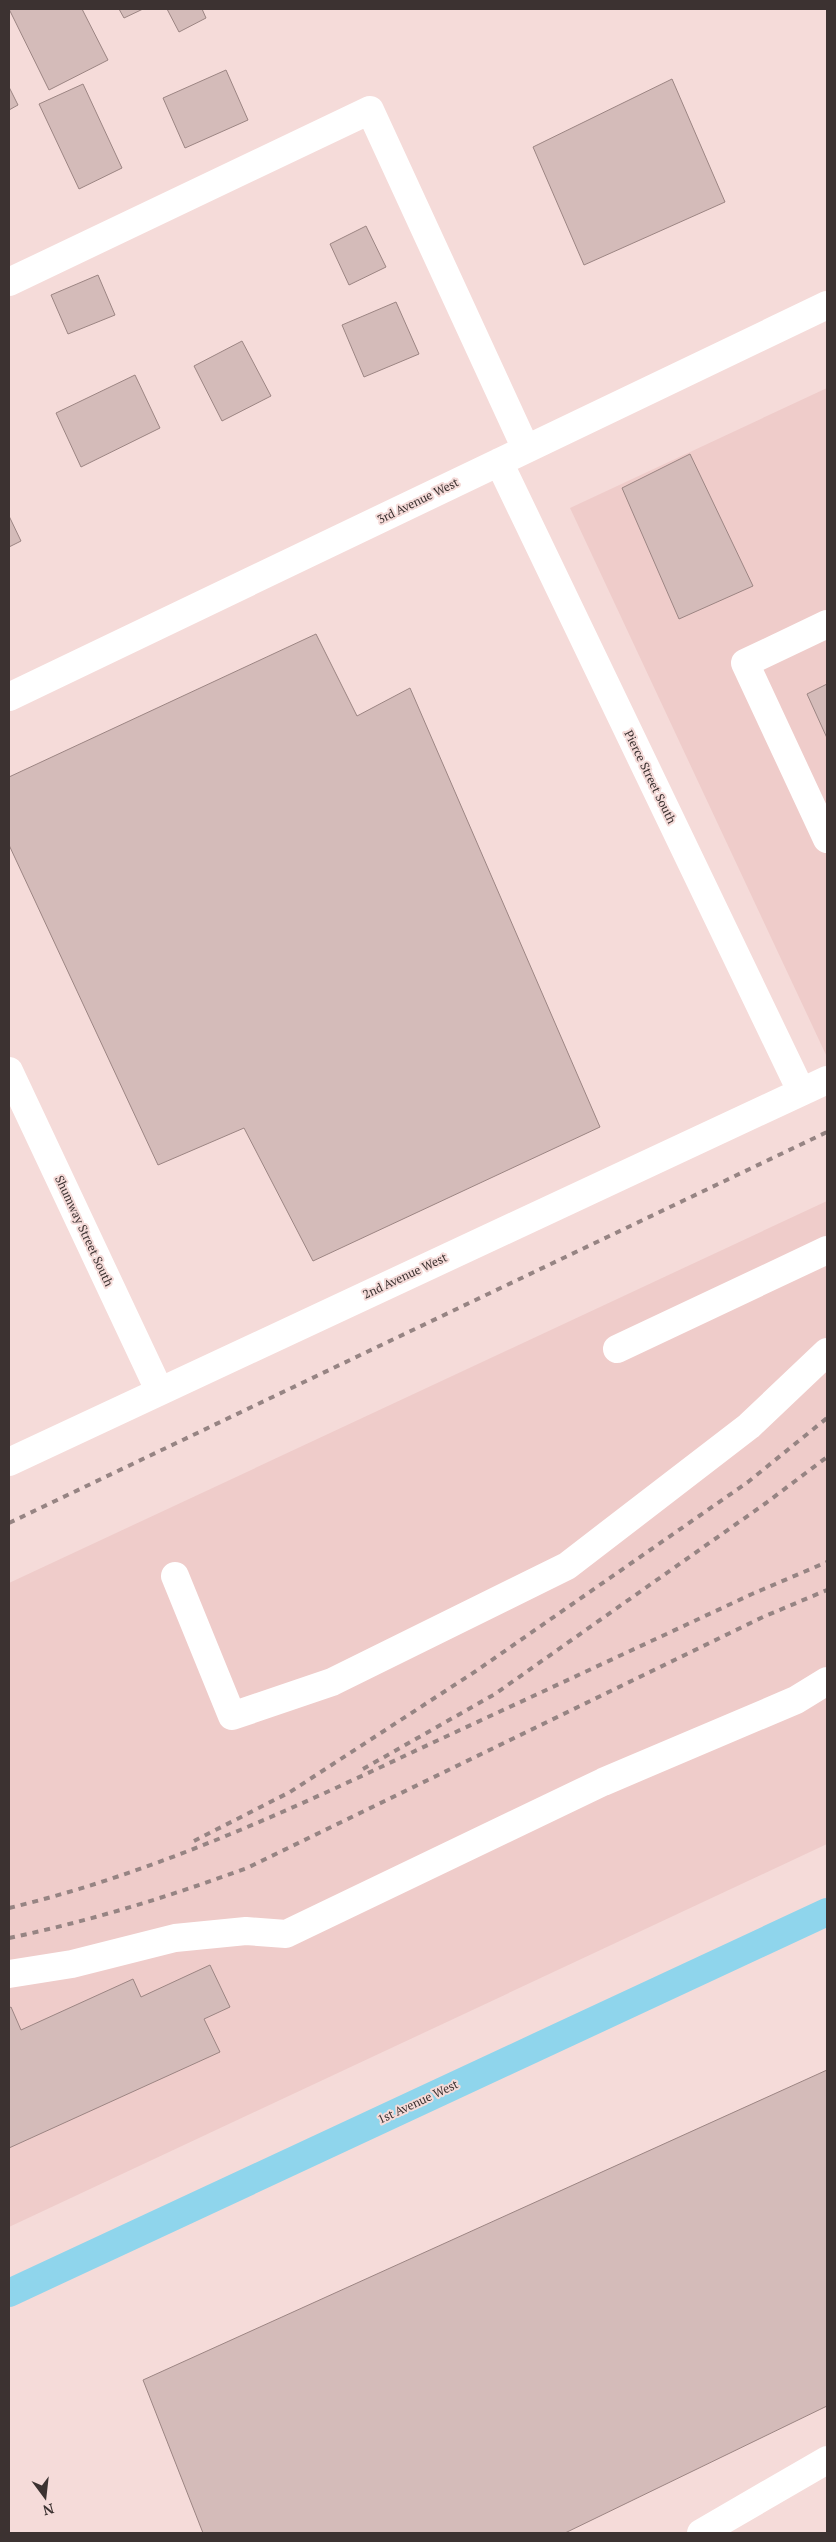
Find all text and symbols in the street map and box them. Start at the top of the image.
street label: 3rd Avenue West [375,474,461,527]
street label: Pierce Street South [621,728,680,826]
street label: Shumway Street South [52,1173,117,1289]
street label: 2nd Avenue West [360,1249,450,1302]
street label: 1st Avenue West [375,2076,461,2127]
north arrow [20,2472,70,2522]
text: N [41,2499,56,2521]

